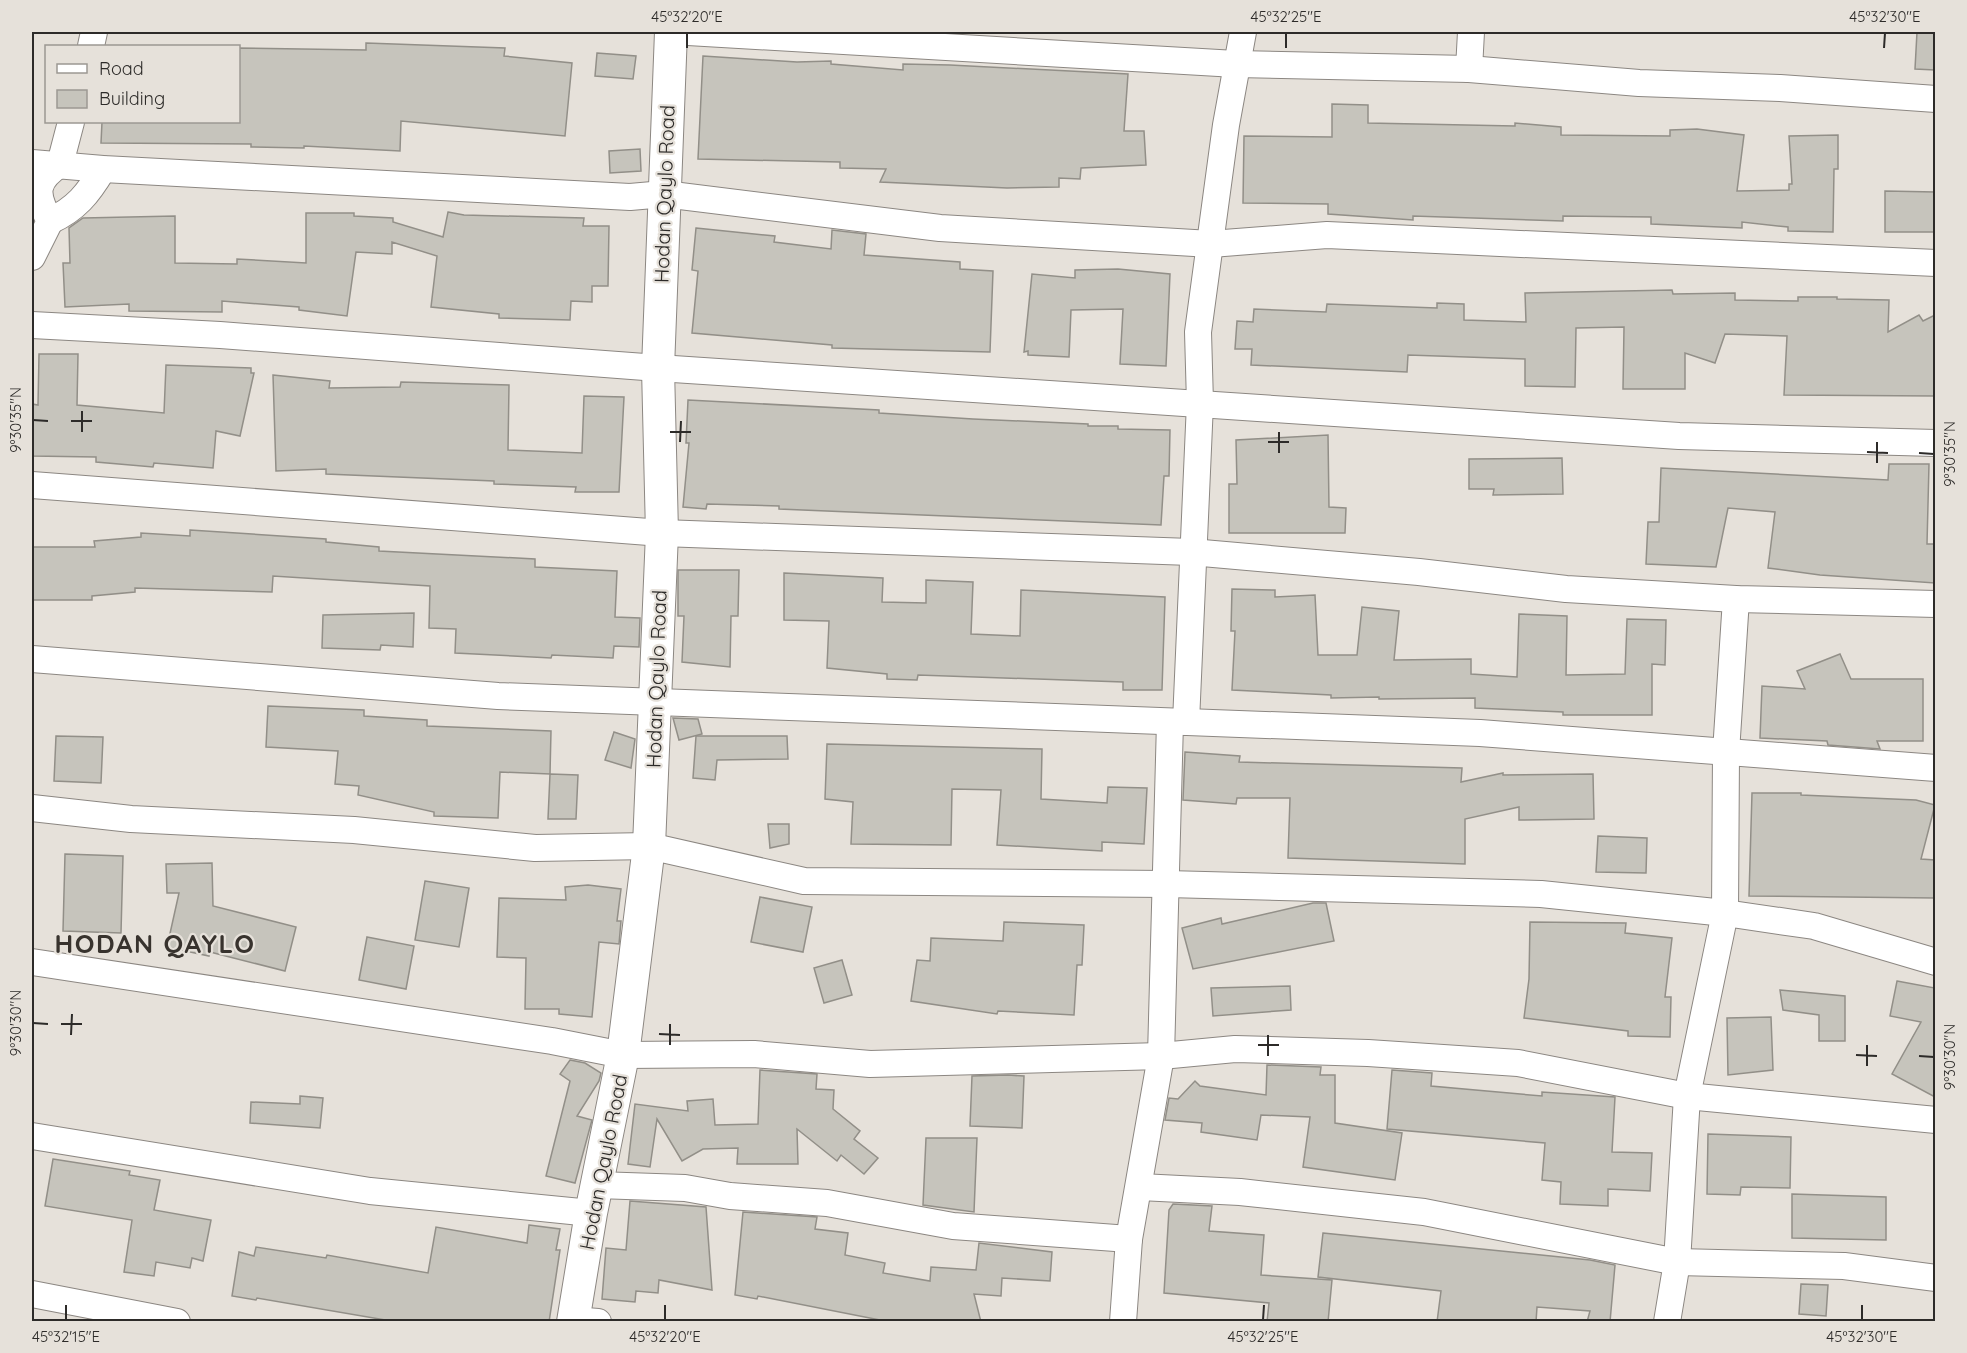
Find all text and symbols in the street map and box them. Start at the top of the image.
text: 45°32'20"E [651,7,723,26]
text: 45°32'25"E [1251,7,1322,26]
text: 45°32'30"E [1849,7,1921,26]
legend [45,45,240,123]
text: Road [99,57,144,80]
text: Building [99,87,165,110]
street label: Hodan Qaylo Road [648,104,680,284]
text: 9°30'35"N [6,387,25,453]
text: 9°30'35"N [1940,421,1959,487]
street label: Hodan Qaylo Road [640,589,672,769]
district label: HODAN QAYLO [55,927,255,960]
text: 9°30'30"N [6,990,25,1056]
text: 9°30'30"N [1940,1024,1959,1090]
street label: Hodan Qaylo Road [574,1072,632,1252]
text: 45°32'15"E [32,1327,100,1346]
text: 45°32'20"E [629,1327,701,1346]
text: 45°32'25"E [1228,1327,1299,1346]
text: 45°32'30"E [1826,1327,1898,1346]

